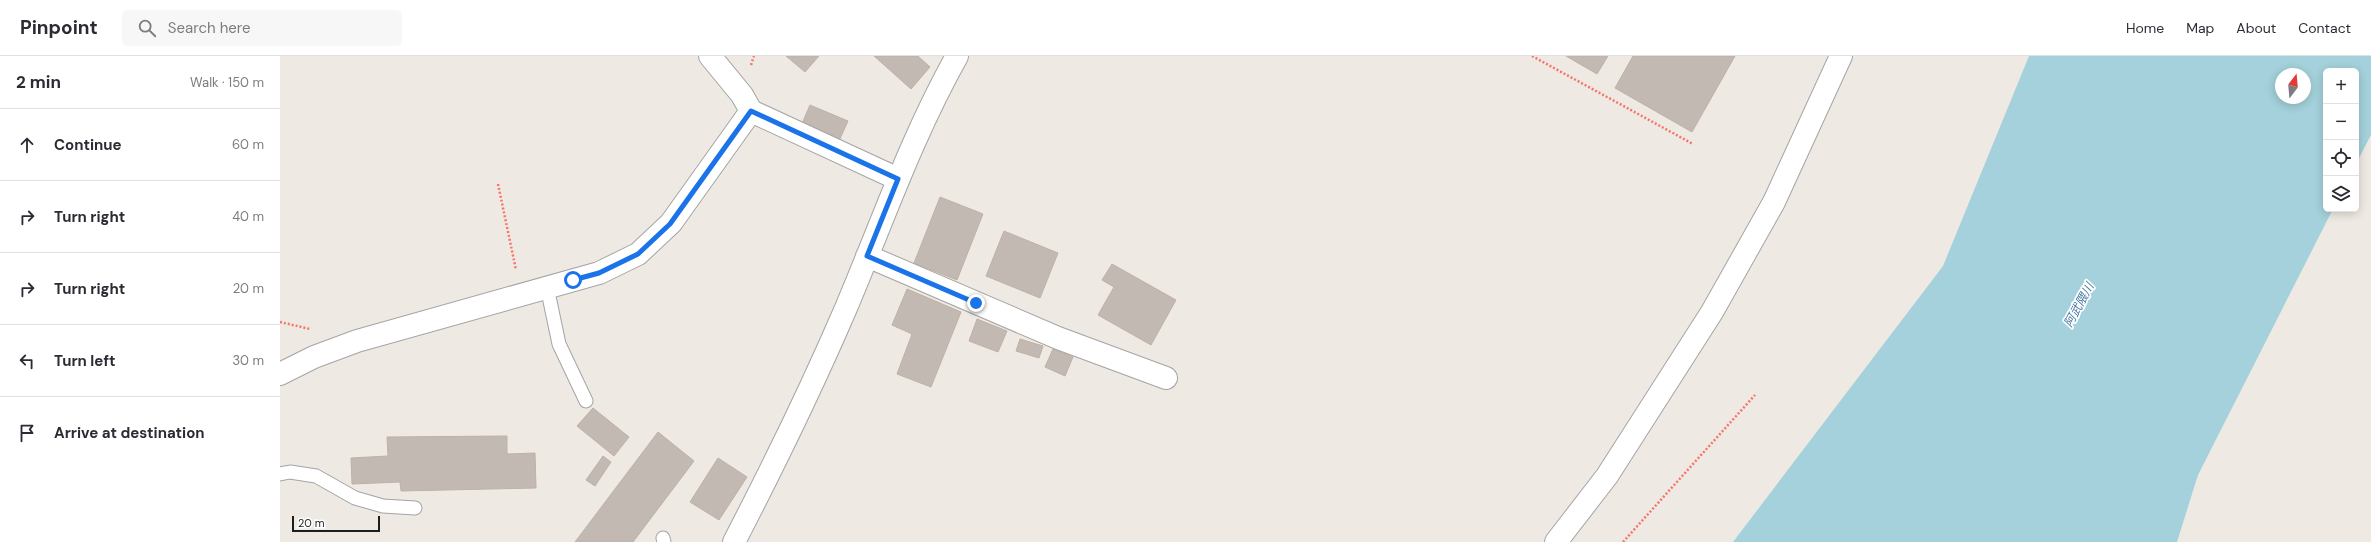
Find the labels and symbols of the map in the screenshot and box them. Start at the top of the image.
north arrow [2275,68,2311,104]
route start [564,271,582,289]
water label: 阿武隈川 [2060,278,2099,330]
route end [967,294,985,312]
scale bar [292,514,380,533]

